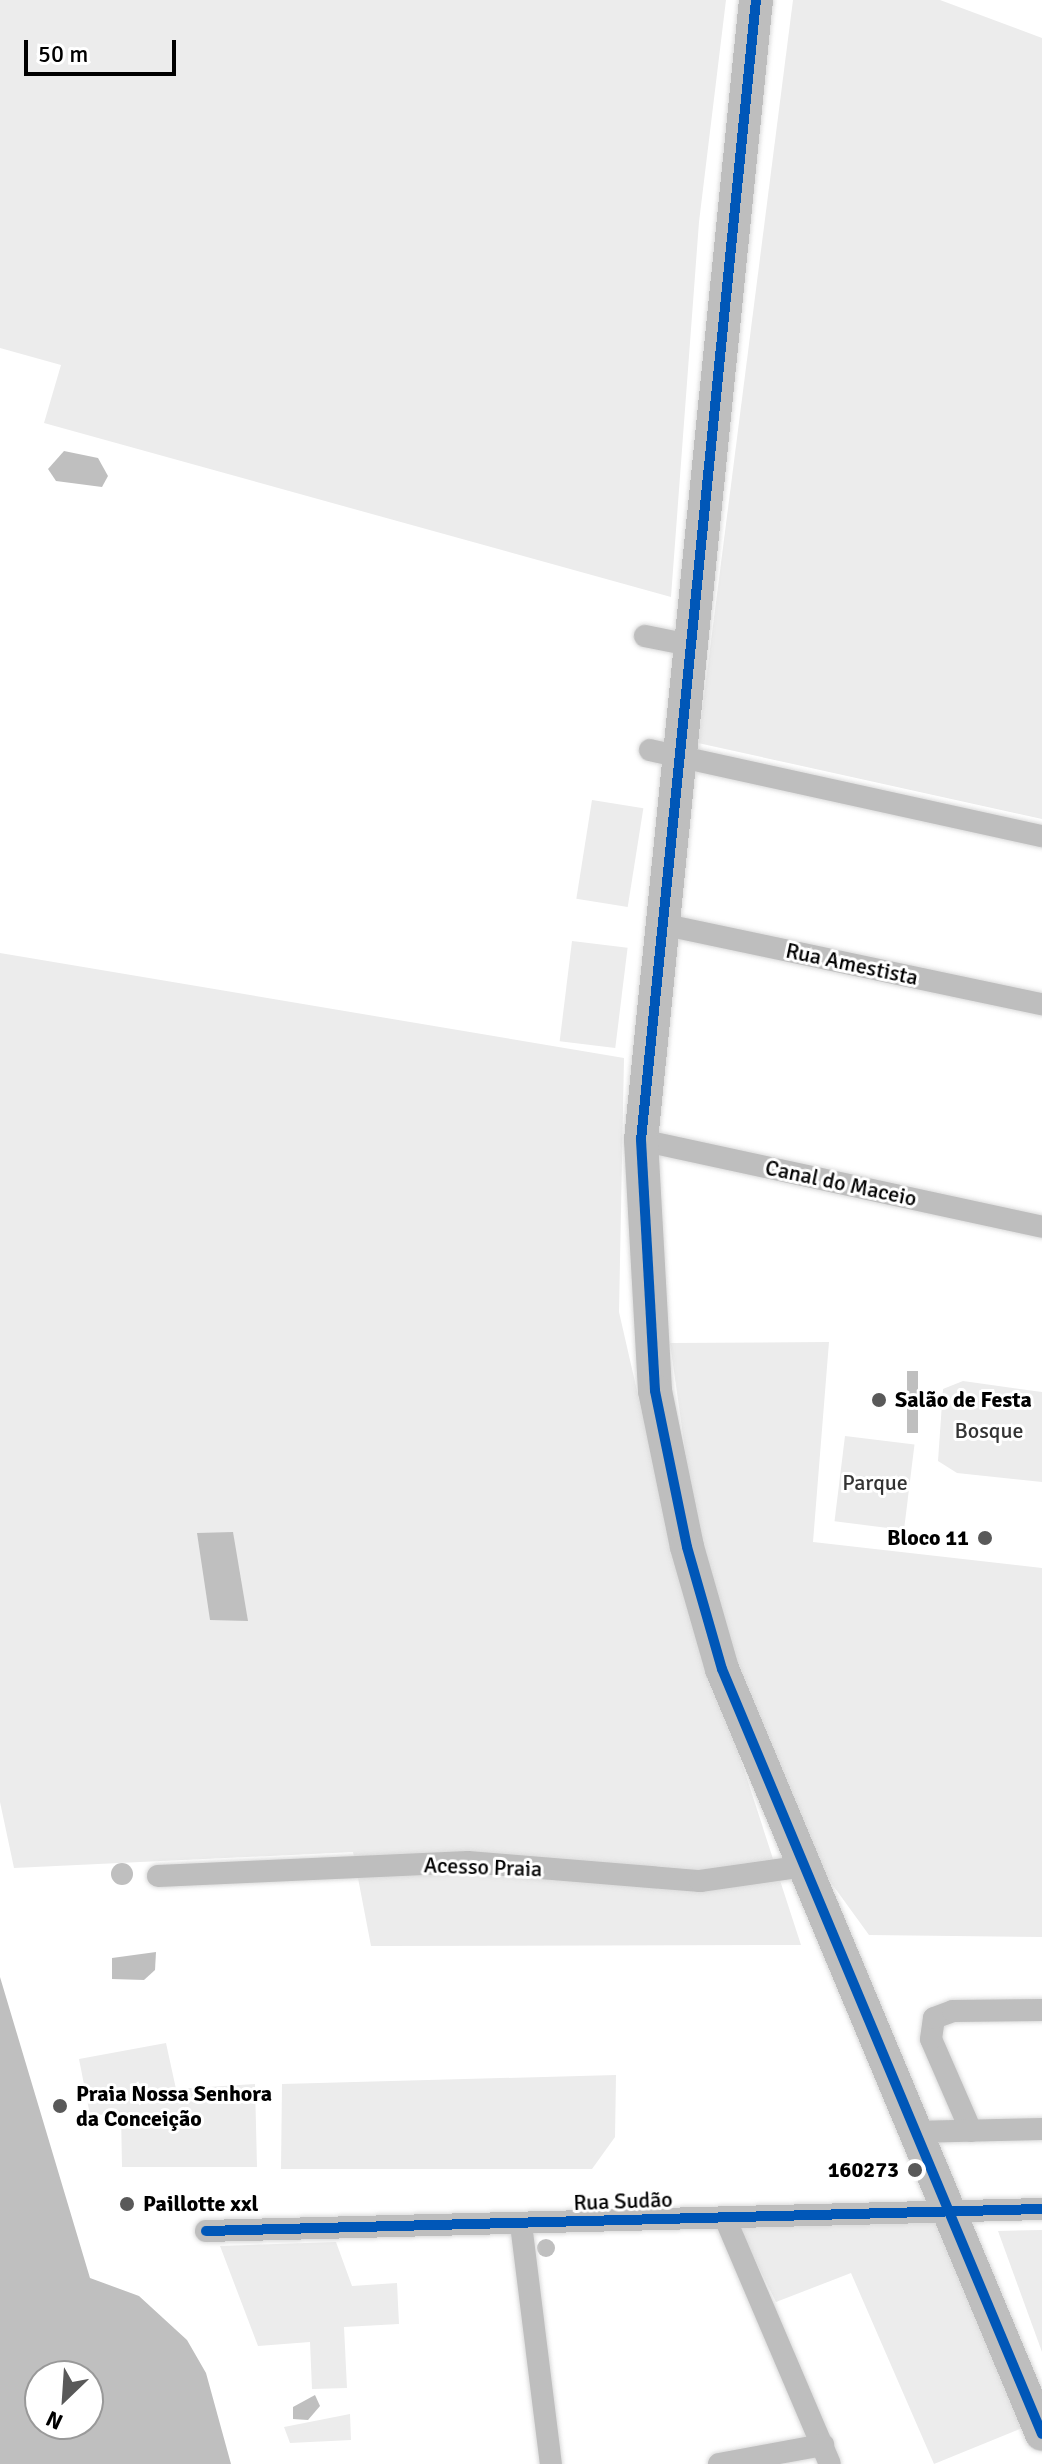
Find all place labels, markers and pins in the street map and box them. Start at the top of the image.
place label: Salão de Festa [895,1387,1032,1413]
marker: Salão de Festa [870,1391,888,1409]
place label: Bloco 11 [887,1525,969,1551]
marker: Bloco 11 [976,1529,994,1547]
place label: Praia Nossa Senhora da Conceição [76,2080,272,2132]
marker: Praia Nossa Senhora da Conceição [51,2097,69,2115]
place label: 160273 [828,2157,899,2183]
marker: 160273 [906,2161,924,2179]
place label: Paillotte xxl [143,2191,258,2217]
marker: Paillotte xxl [118,2195,136,2213]

